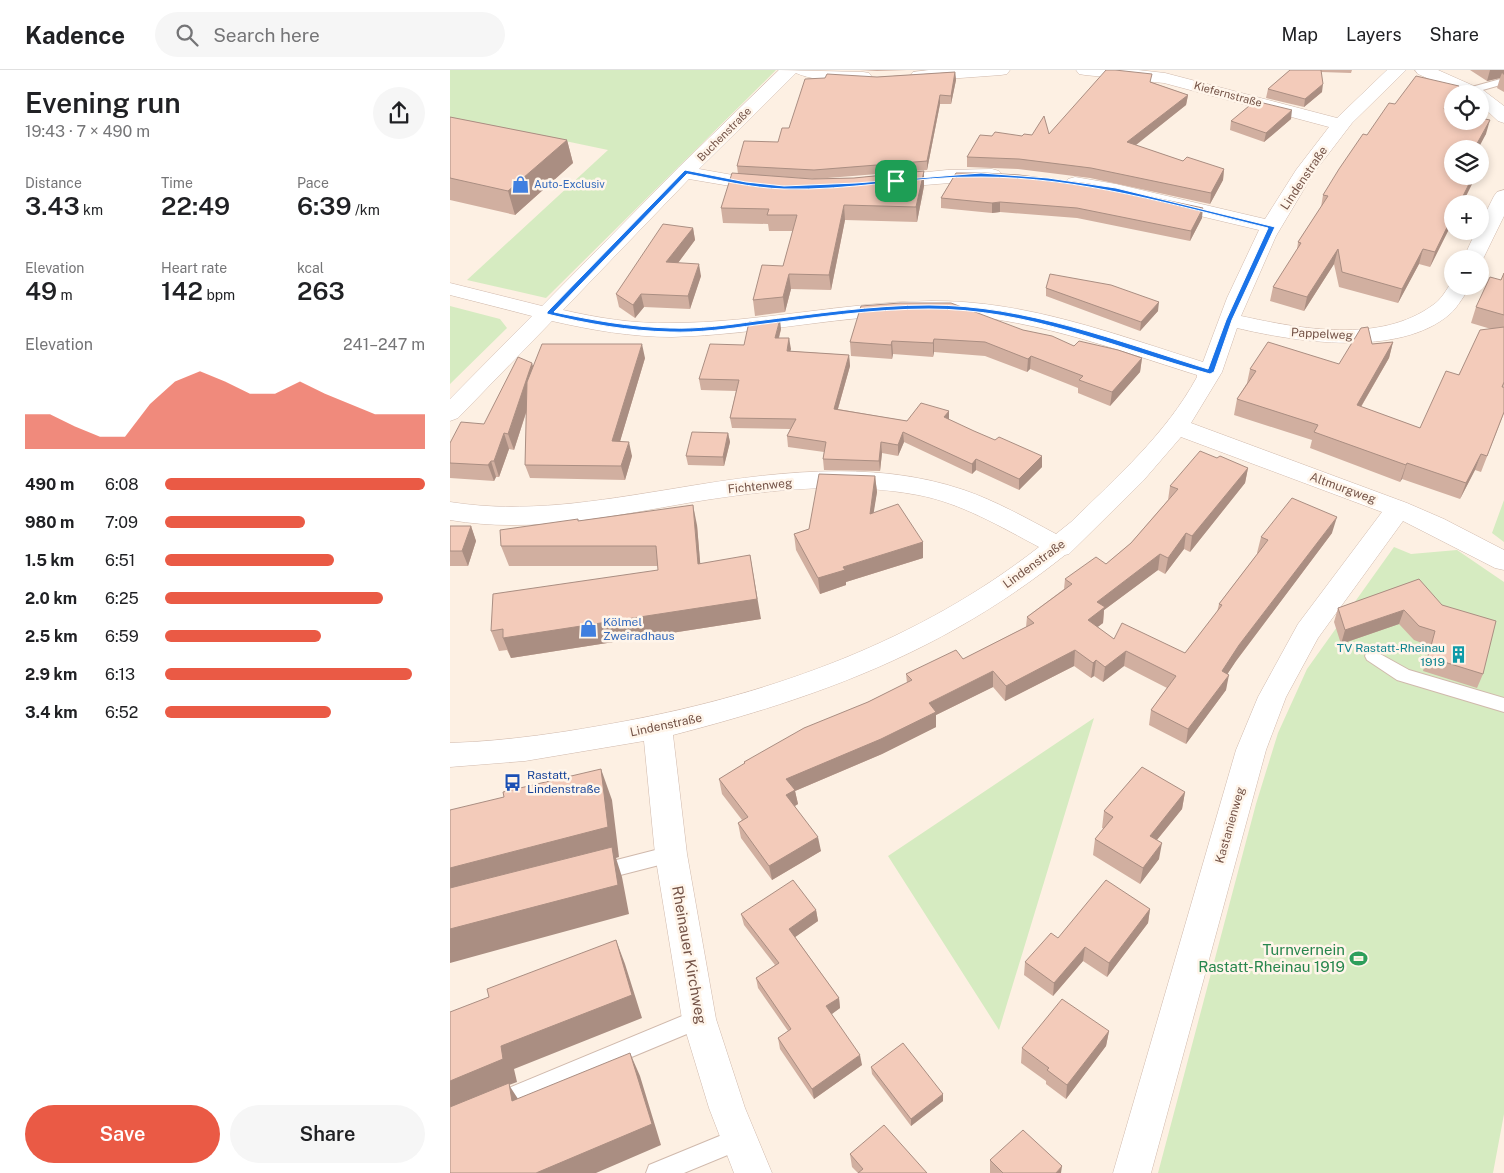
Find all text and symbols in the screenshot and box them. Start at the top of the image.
search box [155,12,505,57]
text: Kadence [25,21,125,49]
icon: search [173,21,201,49]
text: Search here [213,24,320,46]
text: Map [1282,24,1318,45]
text: Layers [1346,24,1402,45]
text: Share [1430,24,1479,45]
street label: Kiefernstraße [1193,79,1263,109]
map controls [1444,85,1489,295]
button: locate [1444,85,1489,130]
text: Evening run [25,86,181,119]
button: share [373,87,425,139]
street label: Buchenstraße [695,105,753,163]
text: 19:43 · 7 × 490 m [25,122,150,141]
button: layers [1444,140,1489,185]
street label: Lindenstraße [1278,144,1330,212]
pin [875,160,917,202]
icon: arrive [882,167,910,195]
shop icon: Auto-Exclusiv [510,174,530,194]
text: Distance [25,175,82,191]
text: Time [161,175,193,191]
text: Pace [297,175,329,191]
place label: Auto-Exclusiv [534,178,605,190]
text: 3.43 [25,191,80,221]
text: 22:49 [161,191,230,221]
text: 6:39 [297,191,352,221]
button: + [1444,195,1489,240]
text: km [80,202,103,218]
text: /km [352,202,380,218]
button: − [1444,250,1489,295]
text: Elevation [25,260,84,276]
text: Heart rate [161,260,227,276]
text: kcal [297,260,324,276]
text: 49 [25,276,57,306]
text: 142 [161,276,203,306]
text: 263 [297,276,345,306]
text: m [57,287,73,303]
text: bpm [203,287,235,303]
street label: Pappelweg [1291,325,1353,343]
text: Elevation [25,335,93,354]
text: 241–247 m [343,335,425,354]
street label: Altmurgweg [1308,470,1378,506]
text: 490 m [25,475,74,494]
text: 6:08 [105,475,139,494]
street label: Fichtenweg [727,476,793,496]
text: 980 m [25,513,74,532]
text: 7:09 [105,513,138,532]
street label: Lindenstraße [1000,537,1068,591]
text: 1.5 km [25,551,74,570]
text: 6:51 [105,551,135,570]
text: 2.0 km [25,589,77,608]
text: 6:25 [105,589,139,608]
place label: Kölmel Zweiradhaus [603,615,675,643]
shop icon: Kölmel Zweiradhaus [579,619,599,639]
text: 2.5 km [25,627,77,646]
text: 6:59 [105,627,139,646]
place label: TV Rastatt-Rheinau 1919 [1337,641,1445,669]
building icon: TV Rastatt-Rheinau 1919 [1449,645,1469,665]
text: 2.9 km [25,665,77,684]
text: 6:13 [105,665,135,684]
text: 3.4 km [25,703,78,722]
text: 6:52 [105,703,138,722]
street label: Lindenstraße [629,710,704,739]
place label: Rastatt, Lindenstraße [527,768,601,796]
bus stop icon: Rastatt, Lindenstraße [503,772,523,792]
street label: Kastanienweg [1212,785,1248,865]
street label: Rheinauer Kirchweg [669,884,710,1025]
place label: Turnvernein Rastatt-Rheinau 1919 [1198,941,1345,975]
sports icon: Turnvernein Rastatt-Rheinau 1919 [1349,949,1369,969]
button: Save [25,1105,220,1163]
button: Share [230,1105,425,1163]

